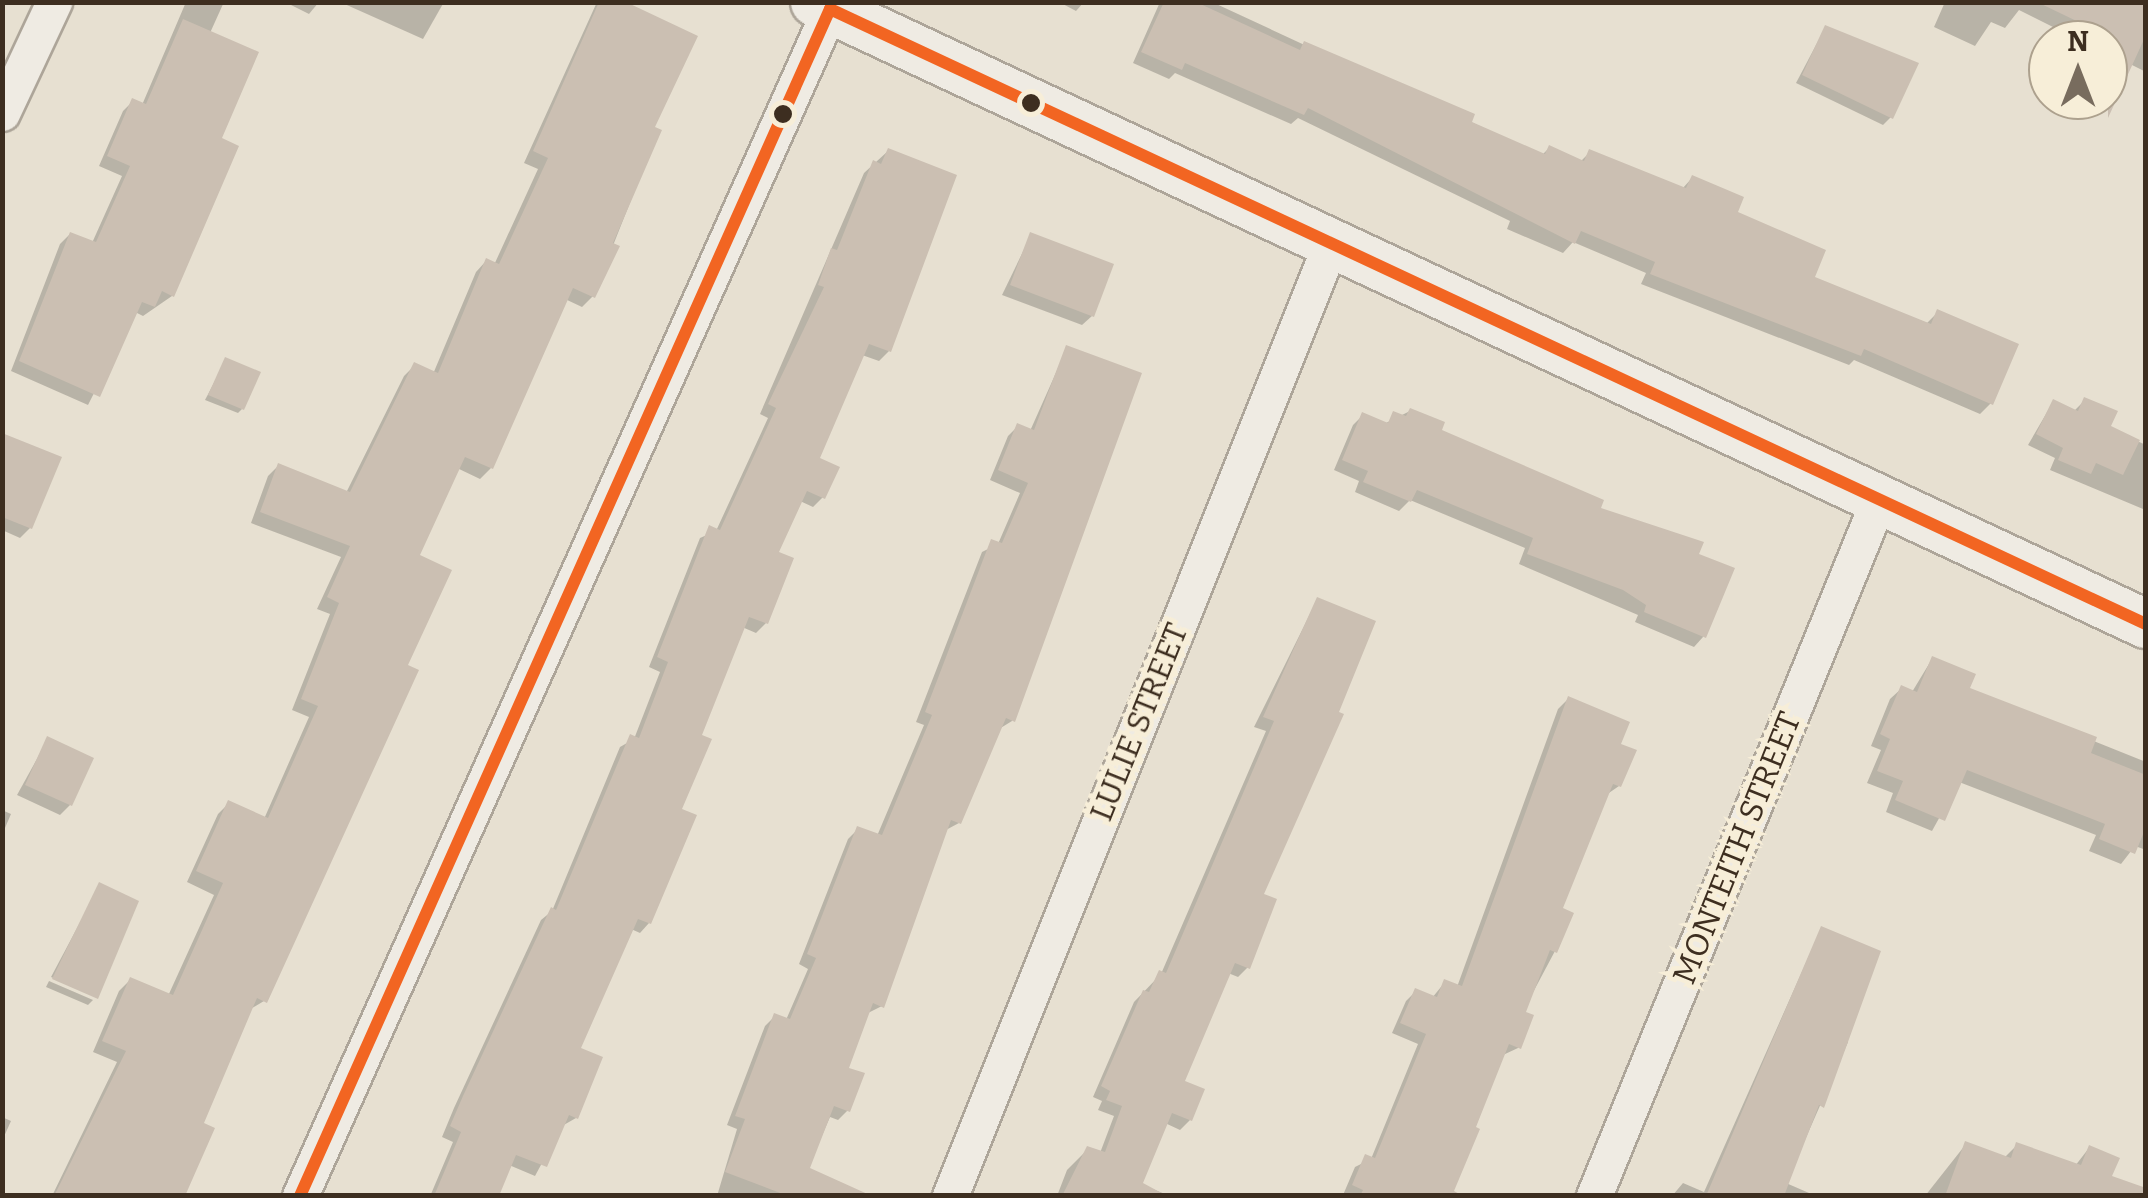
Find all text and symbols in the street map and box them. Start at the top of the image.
north arrow [2028,20,2128,120]
text: N [2067,25,2089,58]
unlabelled marker [1021,93,1041,113]
unlabelled marker [773,104,793,124]
street label: LULIE STREET [1082,618,1196,826]
street label: MONTEITH STREET [1665,706,1809,990]

